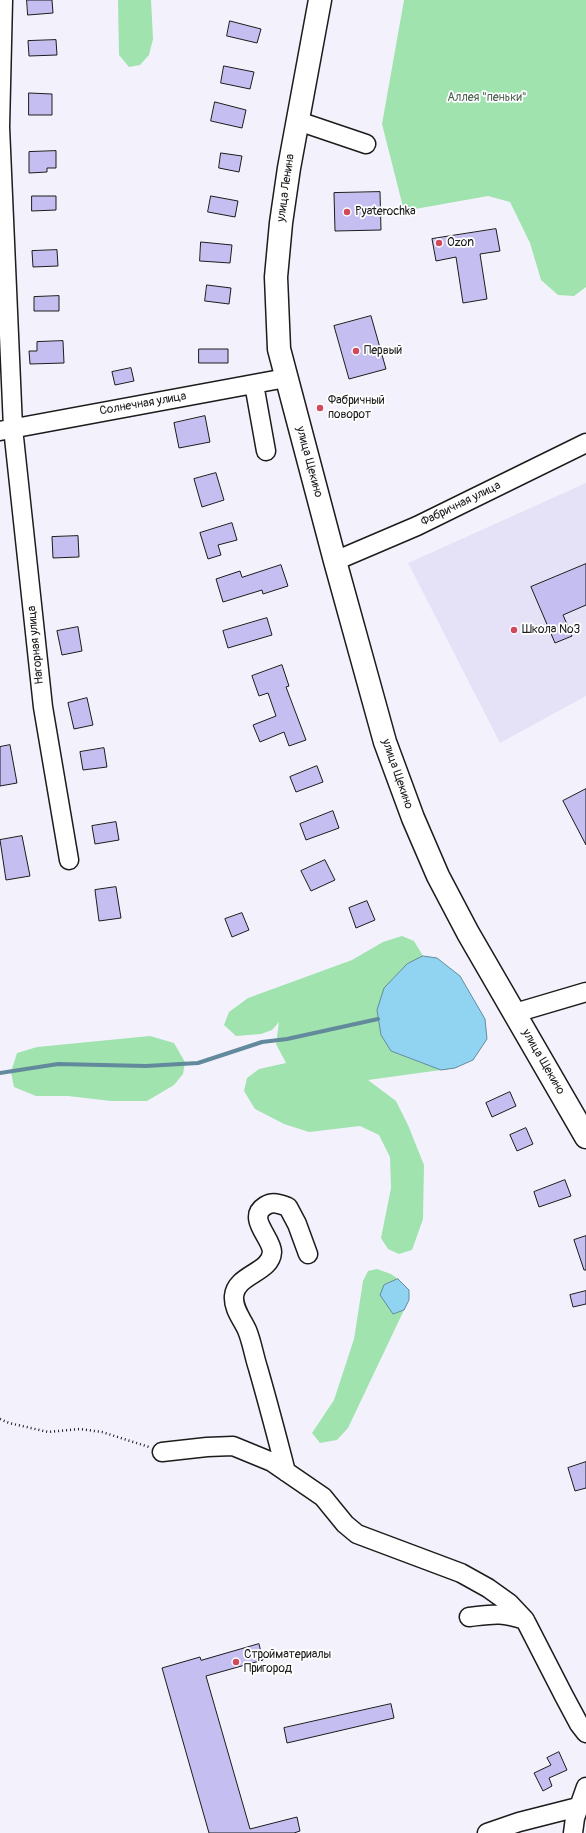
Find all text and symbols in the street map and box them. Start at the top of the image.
park label: Аллея "пеньки" [447,91,527,105]
street label: улица Ленина [274,153,298,223]
place label: Pyaterochka [355,205,416,219]
marker: Pyaterochka [342,207,352,217]
place label: Ozon [447,236,474,250]
marker: Ozon [434,238,444,248]
place label: Первый [364,344,402,358]
marker: Первый [351,346,361,356]
street label: Солнечная улица [99,389,187,419]
place label: Фабричный поворот [328,394,385,422]
marker: Фабричный поворот [315,403,325,413]
street label: улица Щекино [293,425,325,499]
street label: Фабричная улица [419,478,503,530]
street label: Нагорная улица [25,605,47,685]
place label: Школа №3 [522,623,580,637]
marker: Школа №3 [509,625,519,635]
street label: улица Щекино [378,737,416,811]
street label: улица Щекино [519,1027,567,1097]
place label: Стройматериалы Пригород [244,1648,331,1676]
marker: Стройматериалы Пригород [231,1657,241,1667]

